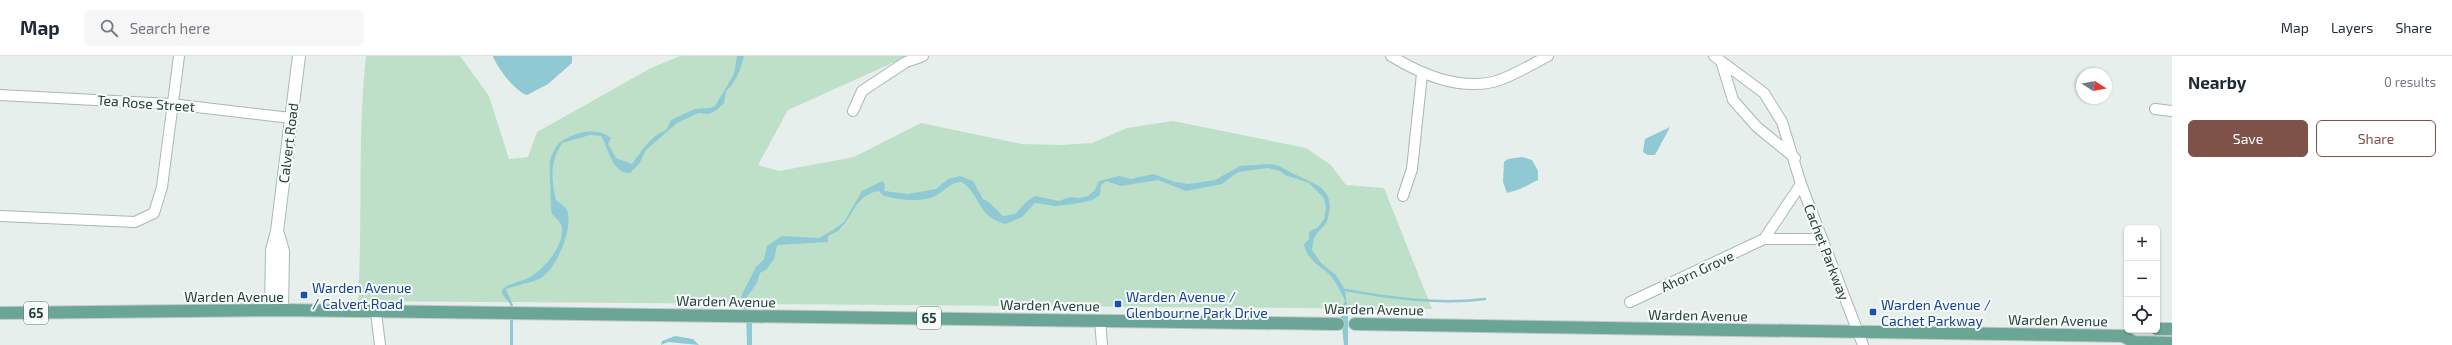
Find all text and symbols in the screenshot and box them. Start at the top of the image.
search box [84,10,364,46]
text: Map [20,16,60,39]
icon: search [98,17,120,39]
text: Search here [130,19,210,37]
text: Map [2281,19,2309,36]
text: Layers [2331,19,2373,36]
text: Share [2395,19,2432,36]
north arrow [2076,68,2112,104]
text: Nearby [2188,72,2246,92]
text: 0 results [2384,74,2436,90]
street label: Tea Rose Street [96,91,196,115]
street label: Calvert Road [275,102,301,184]
button: Save [2188,120,2308,157]
button: Share [2316,120,2436,157]
street label: Cachet Parkway [1801,201,1853,303]
map controls [2124,225,2160,333]
button: + [2124,225,2160,261]
street label: Ahorn Grove [1658,247,1736,295]
button: − [2124,261,2160,297]
place label: Warden Avenue / Calvert Road [312,279,412,312]
street label: Warden Avenue [184,288,284,305]
place label: Warden Avenue / Glenbourne Park Drive [1126,288,1268,321]
marker: Warden Avenue / Calvert Road [299,290,309,300]
street label: Warden Avenue [676,292,776,310]
street label: Warden Avenue [1000,296,1100,314]
place label: Warden Avenue / Cachet Parkway [1881,296,1991,329]
button: locate [2124,297,2160,333]
marker: Warden Avenue / Glenbourne Park Drive [1113,299,1123,309]
street label: Warden Avenue [1324,300,1424,318]
road number: 65 [24,302,48,324]
street label: Warden Avenue [1648,306,1748,324]
road number: 65 [917,307,941,329]
marker: Warden Avenue / Cachet Parkway [1868,307,1878,317]
street label: Warden Avenue [2008,311,2108,329]

